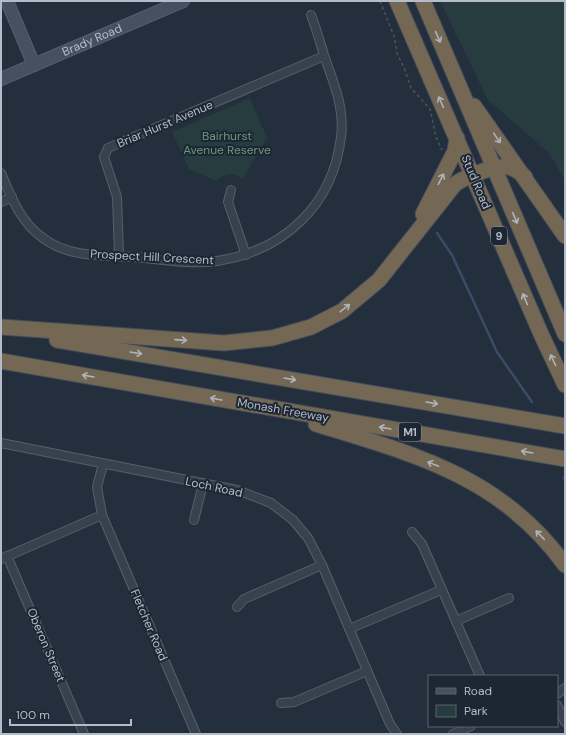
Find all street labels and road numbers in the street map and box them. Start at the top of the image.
street label: Brady Road [60,20,124,60]
street label: Briar Hurst Avenue [115,97,216,151]
street label: Stud Road [457,153,495,211]
road number: 9 [491,227,507,245]
street label: Prospect Hill Crescent [90,246,215,268]
street label: Monash Freeway [236,394,330,426]
road number: M1 [399,423,421,441]
street label: Loch Road [184,473,244,501]
street label: Fletcher Road [127,587,171,663]
street label: Oberon Street [23,605,69,685]

